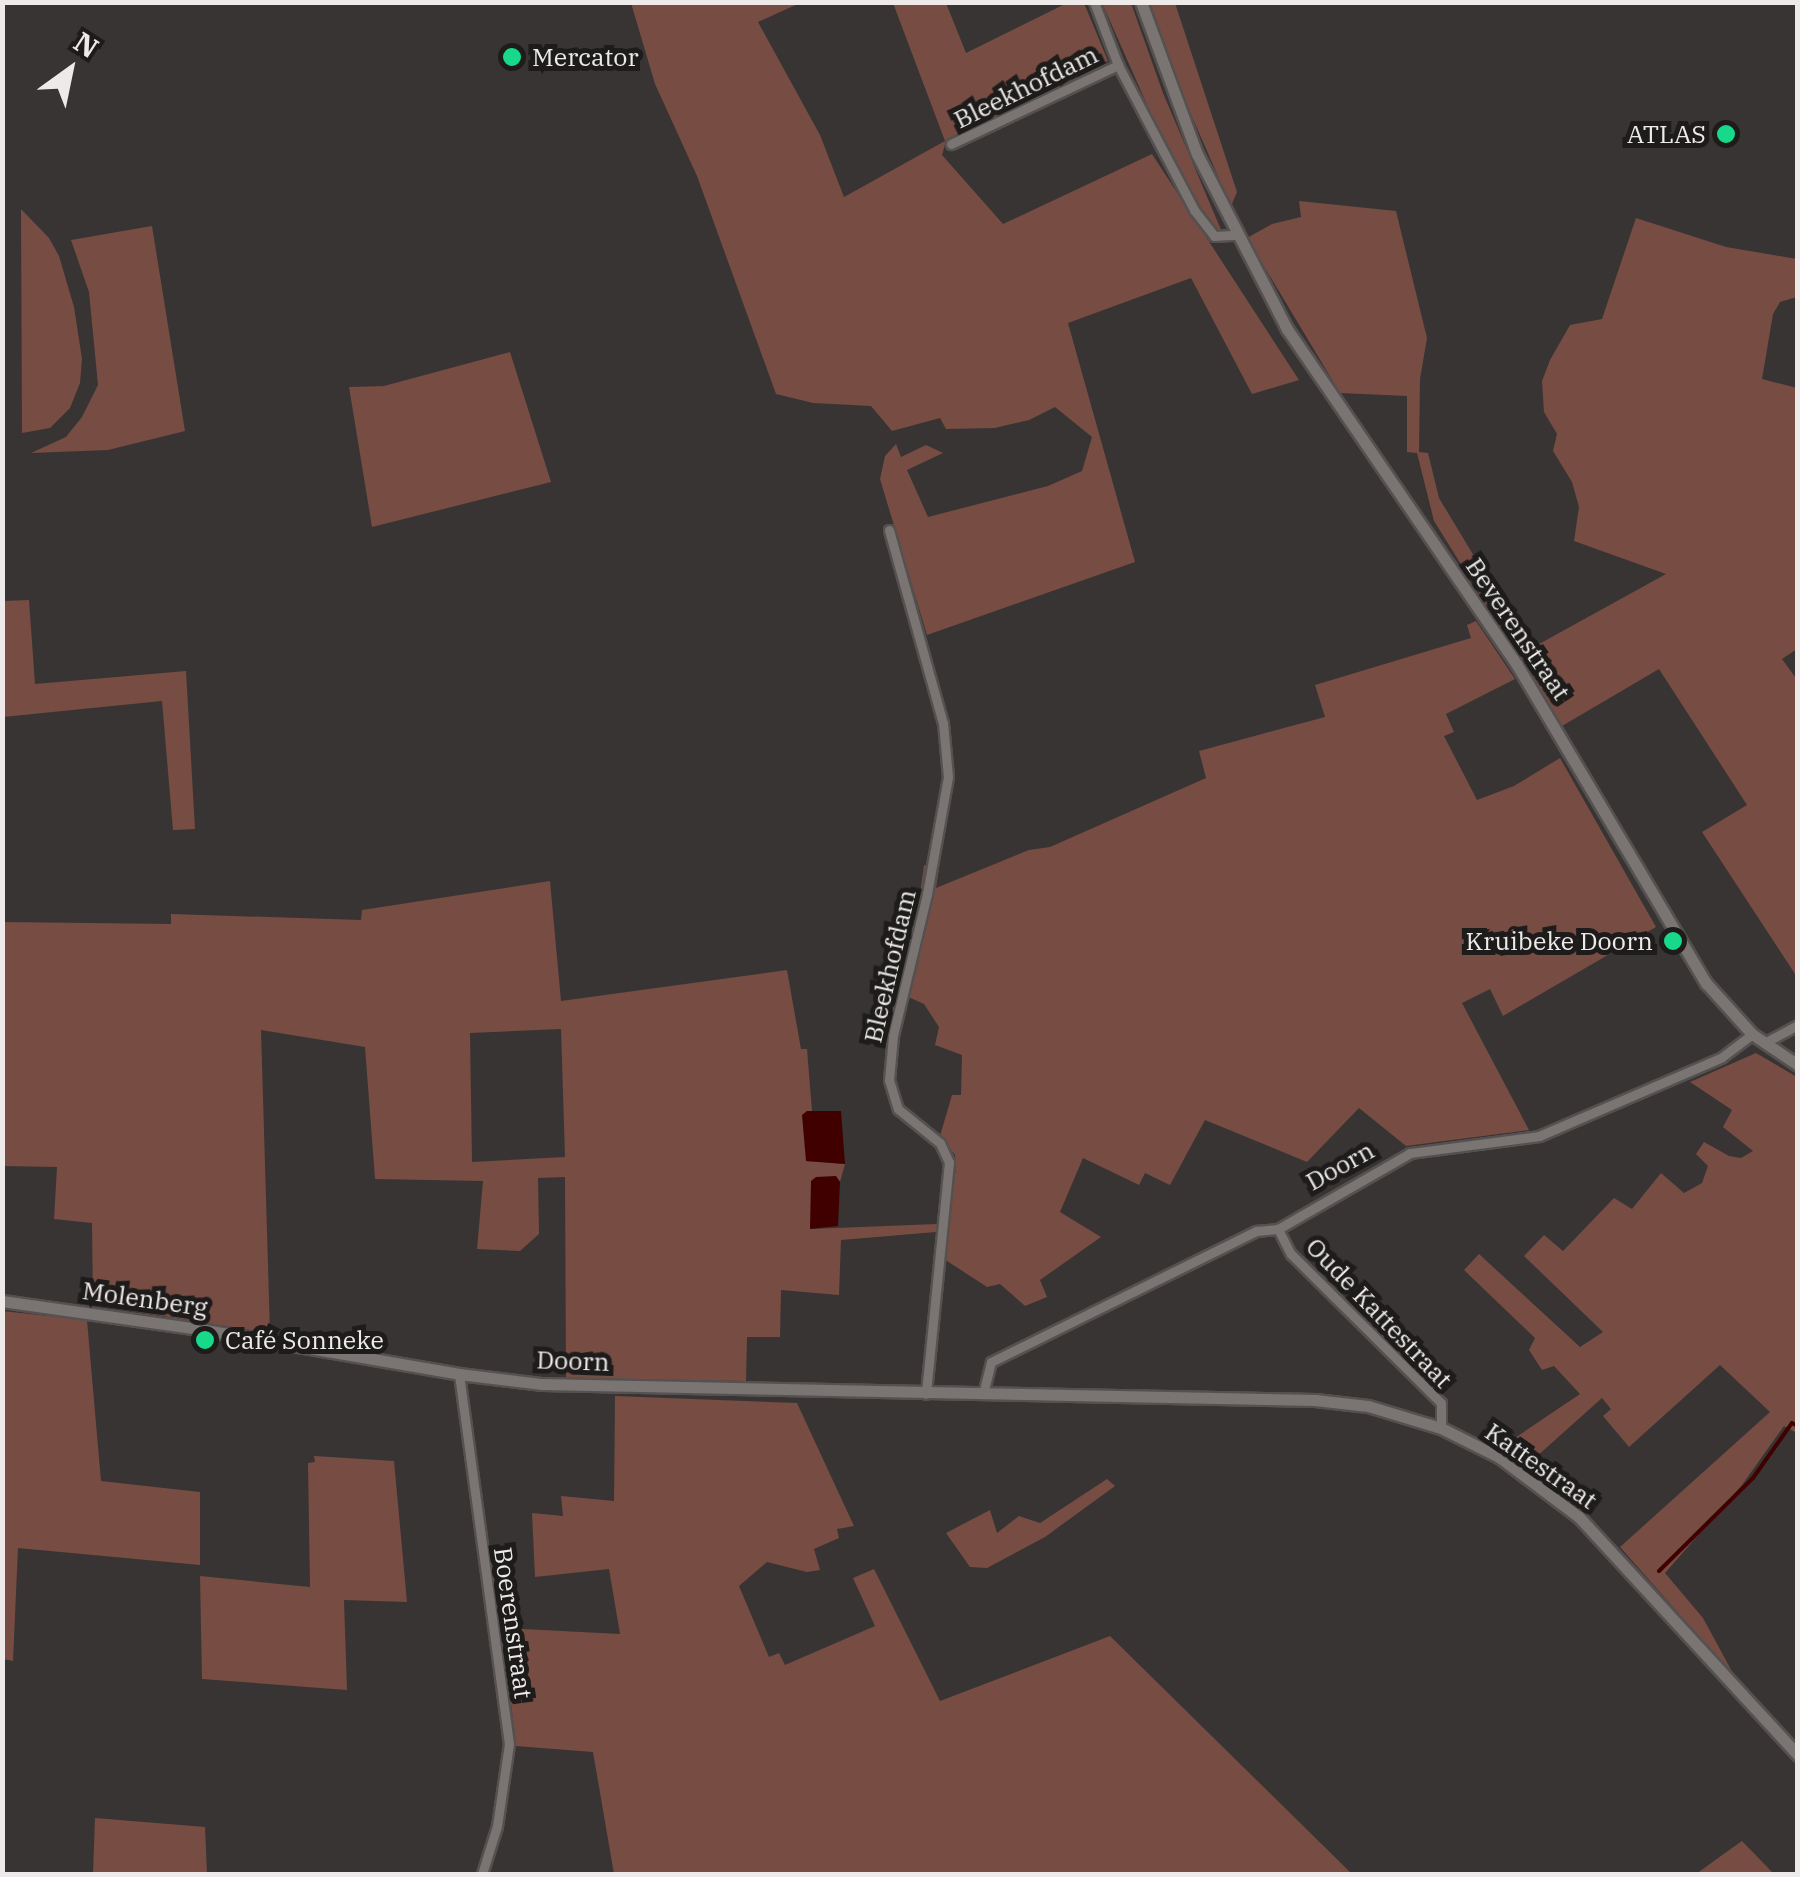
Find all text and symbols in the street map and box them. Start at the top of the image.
north arrow [20,20,120,120]
text: N [67,23,106,66]
street label: Bleekhofdam [949,39,1103,135]
place label: Mercator [532,42,638,72]
marker: Mercator [501,46,523,68]
place label: ATLAS [1627,119,1706,149]
marker: ATLAS [1715,123,1737,145]
street label: Beverenstraat [1459,552,1577,706]
street label: Bleekhofdam [858,886,922,1046]
place label: Kruibeke Doorn [1465,926,1653,956]
marker: Kruibeke Doorn [1662,930,1684,952]
street label: Doorn [1301,1135,1379,1197]
street label: Oude Kattestraat [1300,1232,1458,1394]
street label: Molenberg [81,1275,209,1323]
place label: Café Sonneke [225,1325,384,1355]
marker: Café Sonneke [194,1329,216,1351]
street label: Doorn [536,1345,610,1377]
street label: Kattestraat [1479,1417,1603,1515]
street label: Boerenstraat [488,1545,538,1701]

